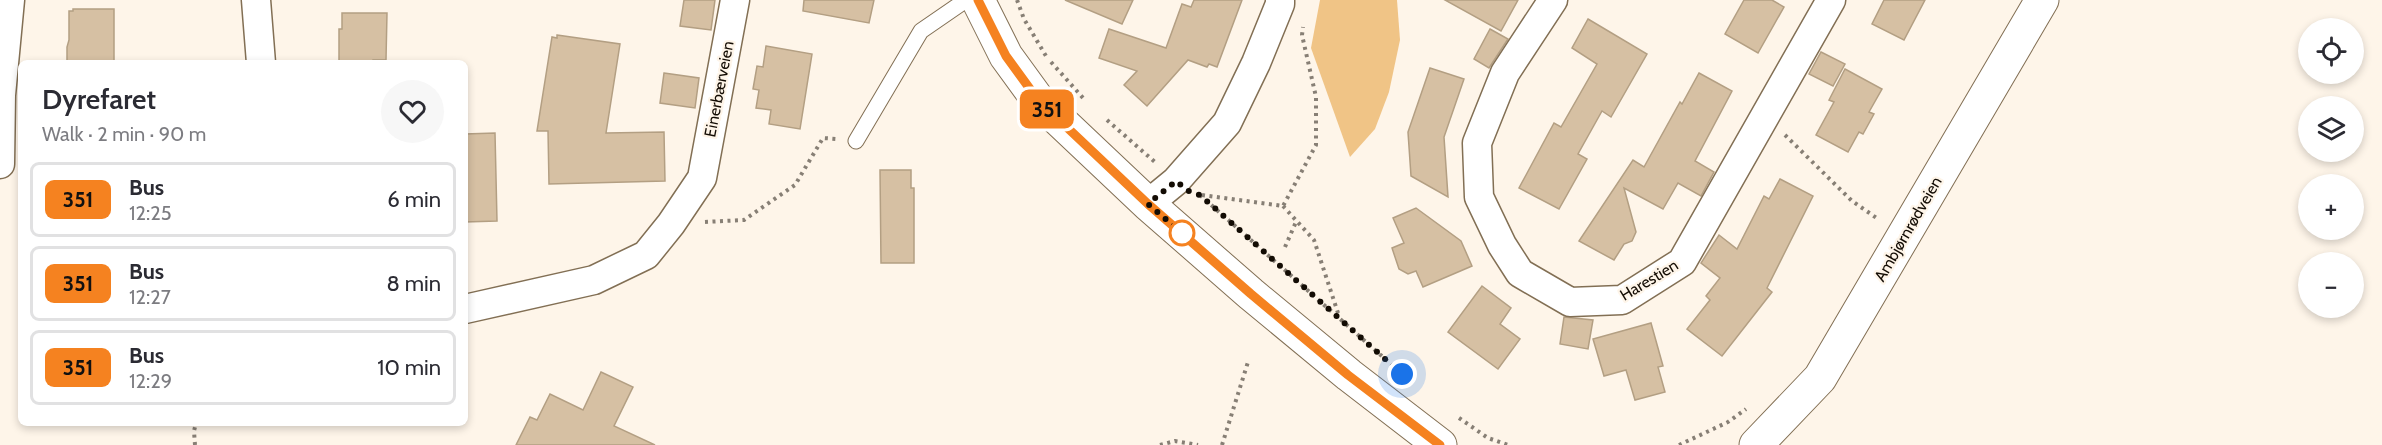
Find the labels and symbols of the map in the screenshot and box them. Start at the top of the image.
street label: Einerbærveien [700,39,738,139]
line badge: 351 [1012,90,1082,128]
street label: Ambjørnrødveien [1870,173,1946,285]
unlabelled marker [1169,220,1195,246]
street label: Harestien [1617,255,1682,305]
your location [1387,359,1417,389]

